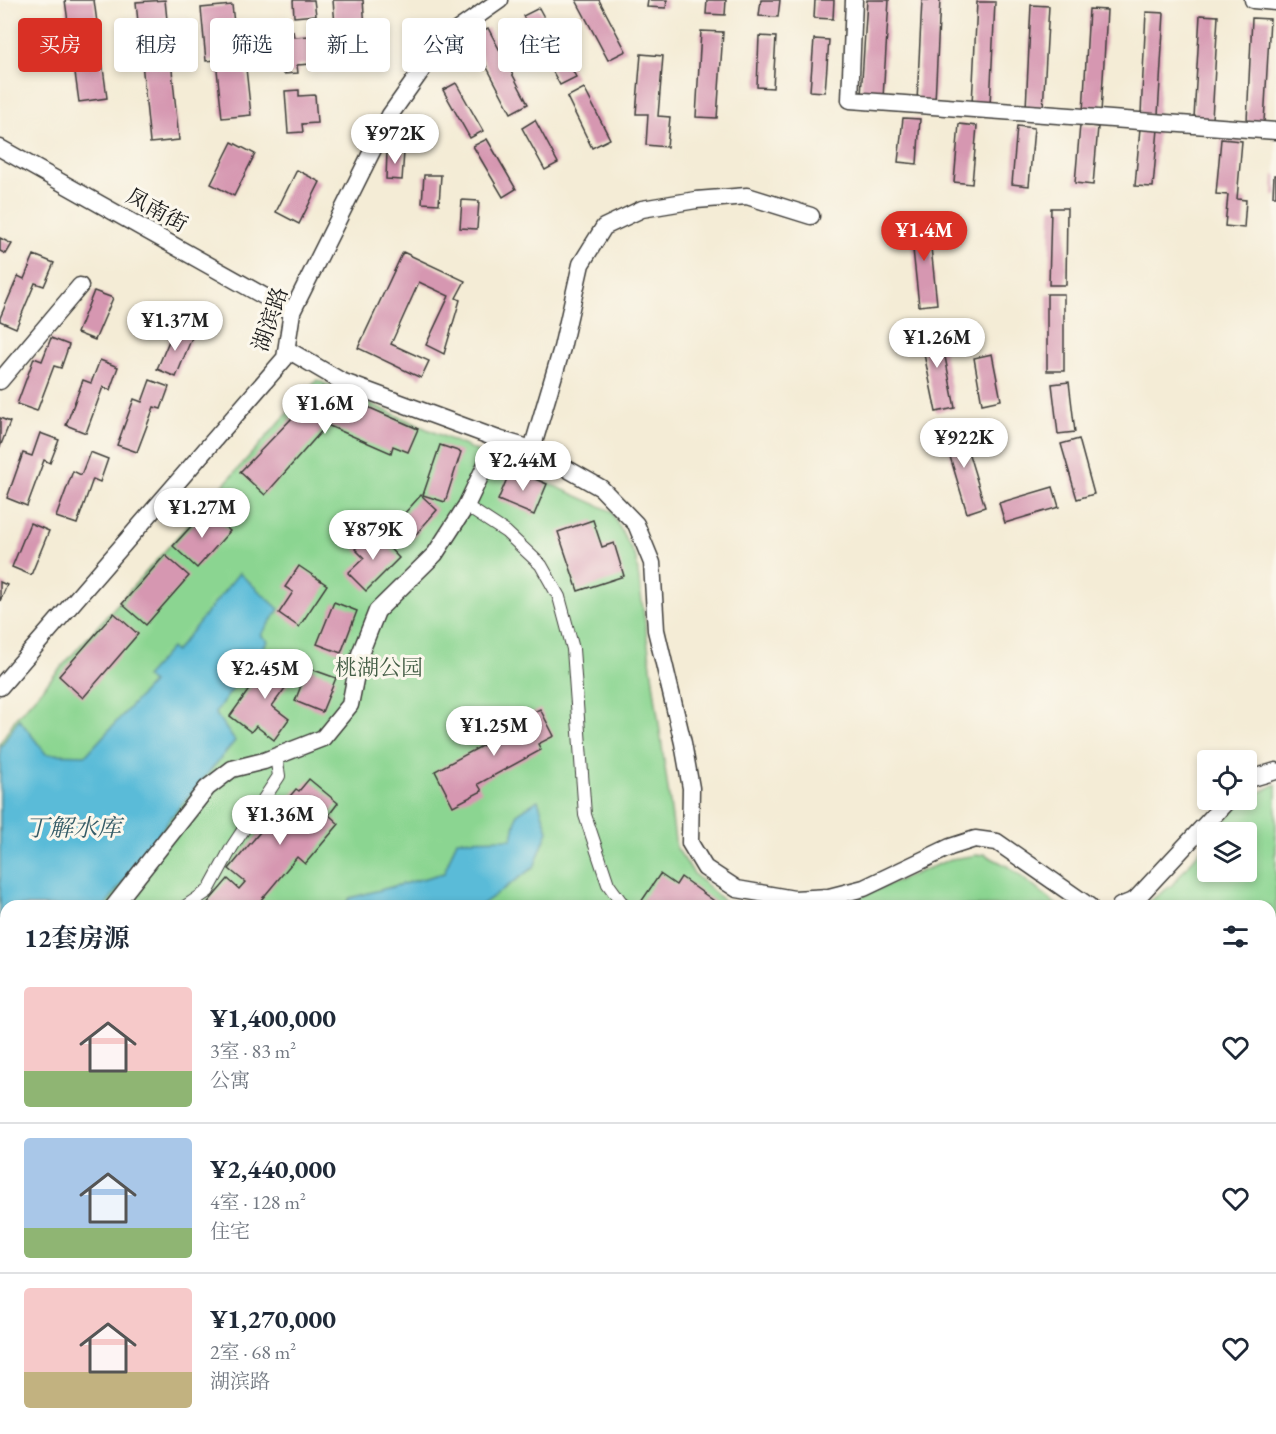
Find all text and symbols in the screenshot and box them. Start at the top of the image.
chip: 买房 [18,18,102,72]
chip: 租房 [114,18,198,72]
chip: 筛选 [210,18,294,72]
chip: 新上 [306,18,390,72]
chip: 公寓 [402,18,486,72]
chip: 住宅 [498,18,582,72]
pin: ¥972K [353,114,437,165]
text: ¥972K [365,120,425,146]
street label: 凤南街 [121,181,193,239]
pin: ¥1.4M [882,211,966,262]
text: ¥1.4M [895,217,953,243]
street label: 湖滨路 [246,283,294,355]
pin: ¥1.37M [126,301,224,352]
text: ¥1.37M [141,307,209,333]
pin: ¥1.26M [888,318,986,369]
text: ¥1.26M [903,324,971,350]
pin: ¥1.6M [283,384,367,435]
text: ¥1.6M [296,390,354,416]
pin: ¥922K [922,418,1006,469]
text: ¥922K [934,424,994,450]
pin: ¥2.44M [474,441,572,492]
text: ¥2.44M [489,447,557,473]
pin: ¥1.27M [153,488,251,539]
text: ¥1.27M [168,494,236,520]
pin: ¥879K [331,510,415,561]
text: ¥879K [343,516,403,542]
pin: ¥2.45M [216,649,314,700]
park label: 桃湖公园 [335,653,423,682]
text: ¥2.45M [231,655,299,681]
pin: ¥1.25M [445,706,543,757]
text: ¥1.25M [460,712,528,738]
map controls [1197,750,1257,882]
button: locate [1197,750,1257,810]
pin: ¥1.36M [231,795,329,846]
text: ¥1.36M [246,801,314,827]
water label: 丁解水库 [25,812,125,843]
button: layers [1197,822,1257,882]
icon: filters [1219,920,1252,953]
text: 12套房源 [24,921,130,955]
text: ¥1,400,000 [210,1001,336,1035]
icon: home [72,1011,144,1083]
icon: heart [1219,1031,1252,1064]
text: 3室 · 83 m² [210,1038,296,1064]
text: 公寓 [210,1067,250,1093]
text: ¥2,440,000 [210,1152,336,1186]
icon: home [72,1162,144,1234]
icon: heart [1219,1182,1252,1215]
text: 4室 · 128 m² [210,1189,306,1215]
text: 住宅 [210,1218,250,1244]
text: ¥1,270,000 [210,1302,336,1336]
icon: home [72,1312,144,1384]
icon: heart [1219,1332,1252,1365]
text: 2室 · 68 m² [210,1339,296,1365]
text: 湖滨路 [210,1368,270,1394]

